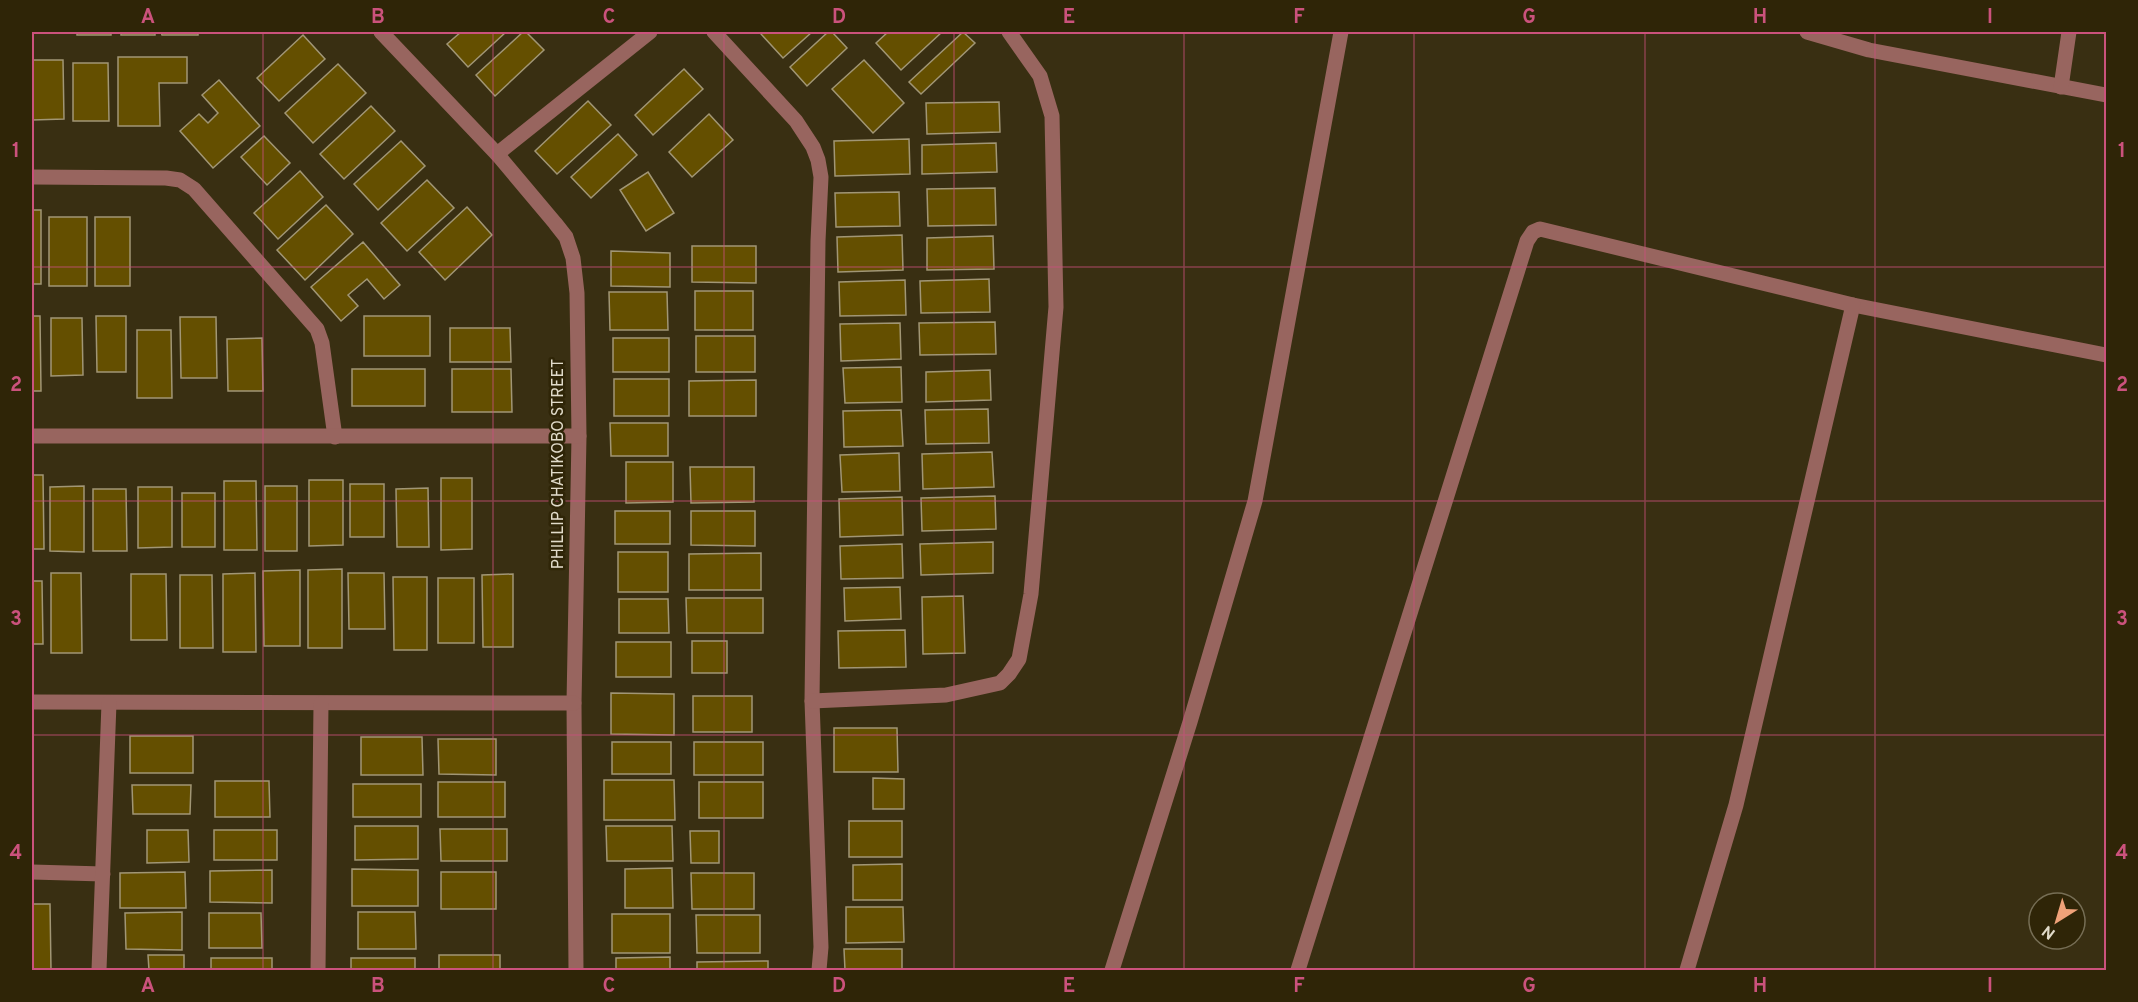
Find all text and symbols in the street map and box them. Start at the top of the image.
text: A [141,5,155,31]
text: B [371,5,385,31]
text: C [603,5,615,31]
text: D [832,5,846,31]
text: E [1063,5,1075,31]
text: F [1293,5,1305,31]
text: G [1522,5,1536,31]
text: H [1753,5,1767,31]
text: I [1987,5,1993,31]
text: 1 [12,139,20,165]
text: 1 [2118,139,2126,165]
street label: PHILLIP CHATIKOBO STREET [549,359,569,569]
text: 2 [10,373,22,399]
text: 2 [2116,373,2128,399]
text: 3 [10,607,22,633]
text: 3 [2116,607,2128,633]
text: 4 [10,841,22,867]
text: 4 [2116,841,2128,867]
north arrow [2027,891,2087,951]
text: N [2039,920,2060,943]
text: A [141,974,155,1000]
text: B [371,974,385,1000]
text: C [603,974,615,1000]
text: D [832,974,846,1000]
text: E [1063,974,1075,1000]
text: F [1293,974,1305,1000]
text: G [1522,974,1536,1000]
text: H [1753,974,1767,1000]
text: I [1987,974,1993,1000]

